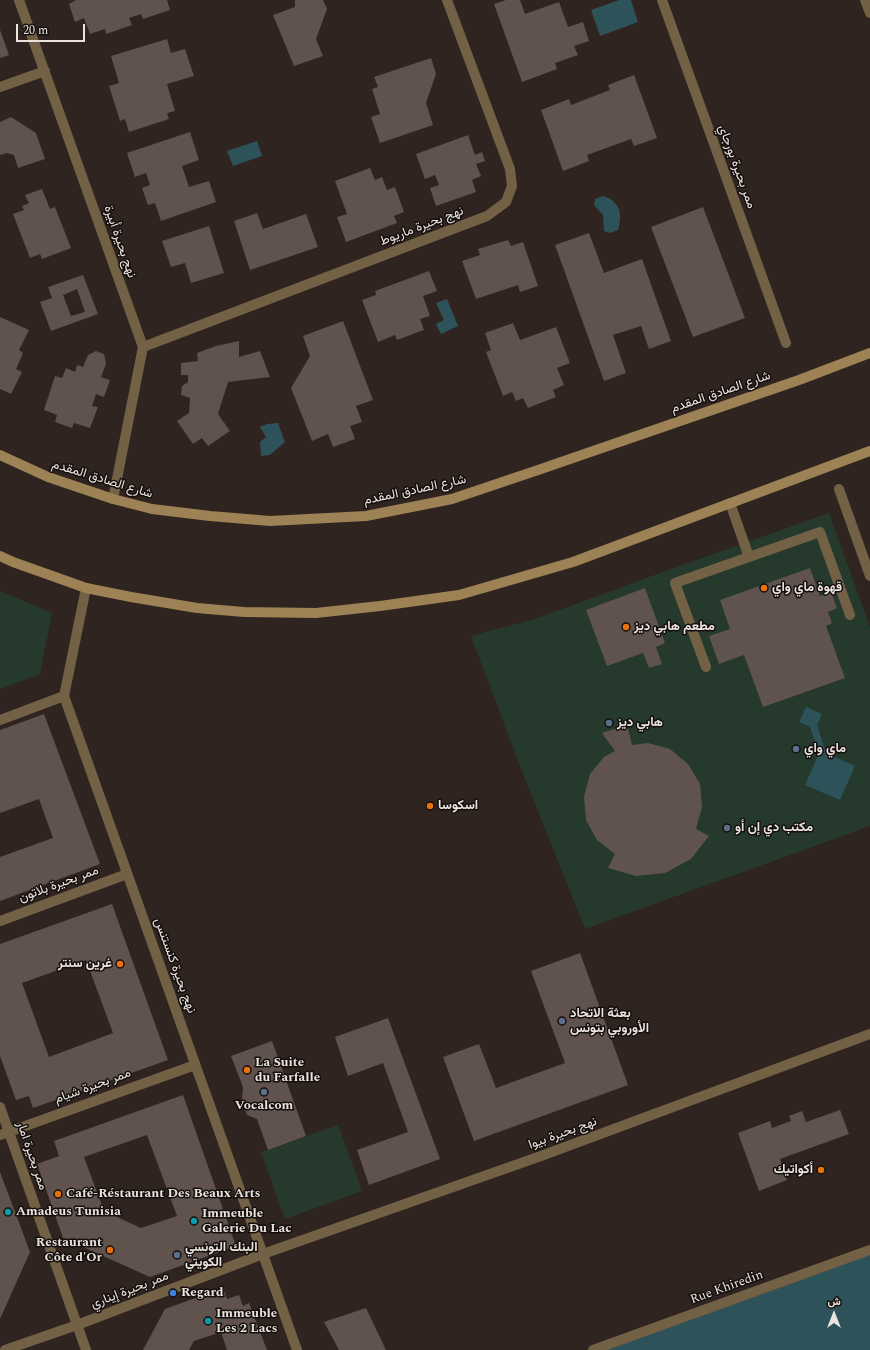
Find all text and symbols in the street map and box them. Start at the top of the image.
scale bar [18,16,87,42]
text: 20 m [23,21,48,40]
street label: ممر بحيرة بورجاي [714,123,758,211]
street label: نهج بحيرة أبيرة [99,204,139,280]
street label: نهج بحيرة ماريوط [378,204,466,250]
street label: شارع الصادق المقدم [669,369,773,417]
street label: شارع الصادق المقدم [50,457,154,503]
street label: شارع الصادق المقدم [362,473,468,509]
place label: قهوة ماي واي [772,580,842,596]
marker: قهوة ماي واي [759,583,769,593]
place label: مطعم هابي ديز [634,619,715,635]
marker: مطعم هابي ديز [621,622,631,632]
place label: هابي ديز [617,715,663,731]
marker: هابي ديز [604,718,614,728]
place label: ماي واي [804,741,846,757]
marker: ماي واي [791,744,801,754]
place label: اسكوسا [438,798,478,814]
marker: اسكوسا [425,801,435,811]
place label: مكتب دي إن أو [735,820,813,836]
marker: مكتب دي إن أو [722,823,732,833]
street label: ممر بحيرة بلاتون [17,863,101,907]
street label: نهج بحيرة كنستنس [150,916,198,1016]
place label: غرين سنتر [58,956,112,972]
marker: غرين سنتر [115,959,125,969]
place label: بعثة الاتحاد الأوروبي بتونس [570,1006,649,1037]
marker: بعثة الاتحاد الأوروبي بتونس [557,1016,567,1026]
place label: La Suite du Farfalle [255,1055,320,1086]
marker: La Suite du Farfalle [242,1065,252,1075]
street label: ممر بحيرة شيام [53,1066,133,1108]
marker: Vocalcom [259,1087,269,1097]
place label: Vocalcom [235,1098,293,1114]
street label: نهج بحيرة بيوا [527,1114,599,1154]
street label: ممر بحيرة امار [12,1120,50,1192]
place label: أكواتيك [774,1162,813,1178]
marker: أكواتيك [816,1165,826,1175]
place label: Café-Réstaurant Des Beaux Arts [66,1186,260,1202]
marker: Café-Réstaurant Des Beaux Arts [53,1189,63,1199]
place label: Amadeus Tunisia [16,1204,121,1220]
place label: Immeuble Galerie Du Lac [202,1206,292,1237]
marker: Amadeus Tunisia [3,1207,13,1217]
marker: Immeuble Galerie Du Lac [189,1216,199,1226]
place label: Restaurant Côte d'Or [36,1235,102,1266]
place label: البنك التونسي الكويتي [185,1240,258,1271]
marker: Restaurant Côte d'Or [105,1245,115,1255]
marker: البنك التونسي الكويتي [172,1250,182,1260]
street label: Rue Khiredin [688,1268,766,1308]
street label: ممر بحيرة إيناري [89,1269,171,1313]
place label: Regard [181,1285,224,1301]
marker: Regard [168,1288,178,1298]
text: ش [827,1293,841,1310]
north arrow [814,1294,854,1334]
place label: Immeuble Les 2 Lacs [216,1306,277,1337]
marker: Immeuble Les 2 Lacs [203,1316,213,1326]

